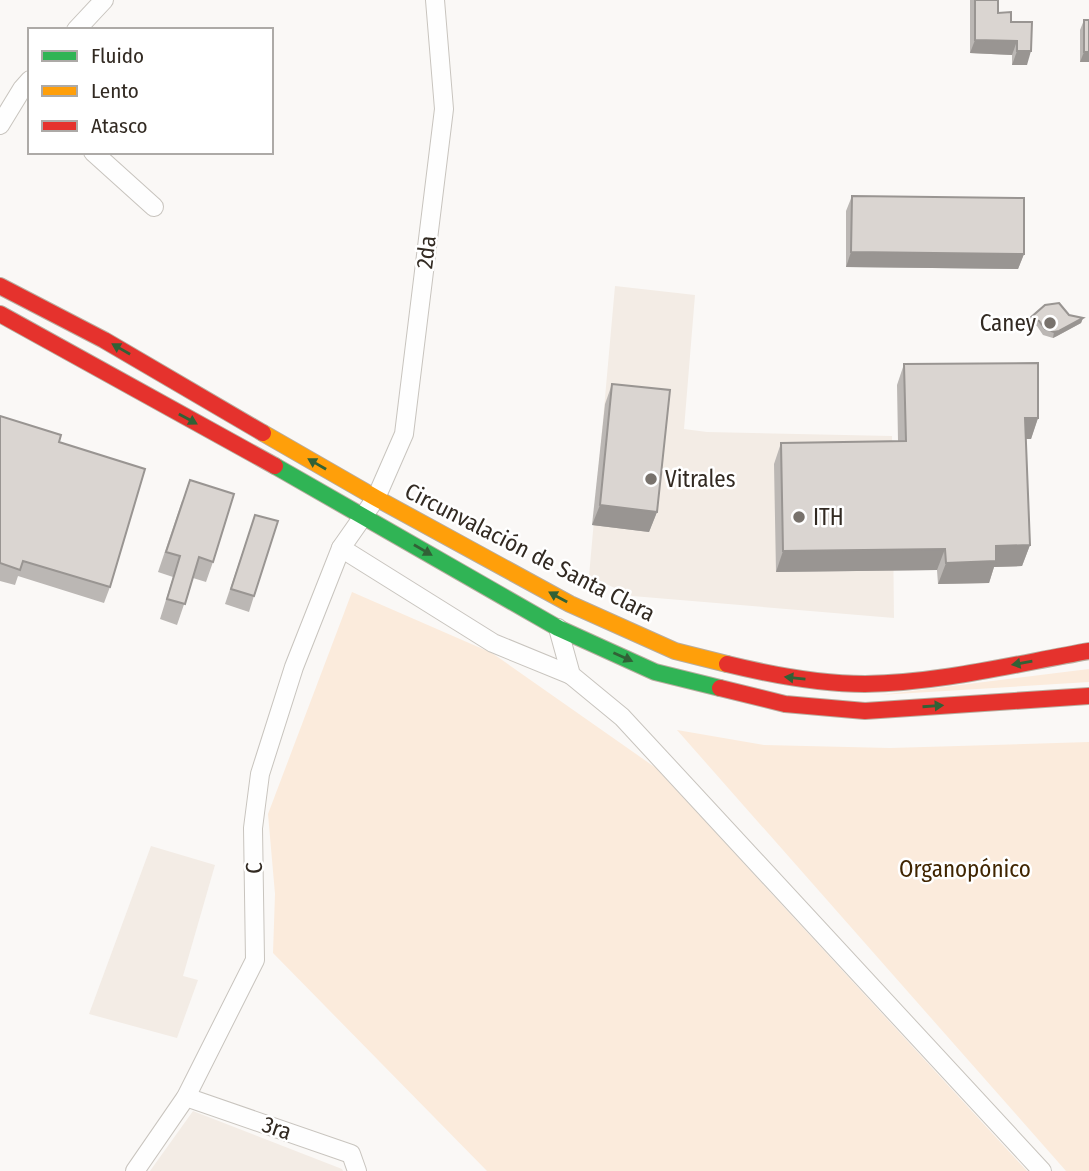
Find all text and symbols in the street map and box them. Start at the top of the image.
legend [28,28,273,154]
text: Fluido [91,43,144,69]
text: Lento [91,78,139,104]
text: Atasco [91,113,148,139]
street label: 2da [410,234,442,270]
place label: Caney [980,309,1037,337]
marker: Caney [1042,315,1058,331]
one-way arrow [111,343,130,355]
one-way arrow [179,413,198,425]
one-way arrow [308,457,327,470]
place label: Vitrales [665,465,736,493]
marker: Vitrales [643,471,659,487]
street label: Circunvalación de Santa Clara [400,477,660,627]
place label: ITH [813,503,844,531]
marker: ITH [791,509,807,525]
one-way arrow [413,544,432,556]
one-way arrow [548,591,567,603]
one-way arrow [613,651,633,663]
one-way arrow [1011,658,1033,669]
one-way arrow [783,672,805,683]
one-way arrow [922,700,944,711]
park label: Organopónico [899,855,1031,883]
street label: C [240,862,268,874]
street label: 3ra [259,1110,295,1146]

